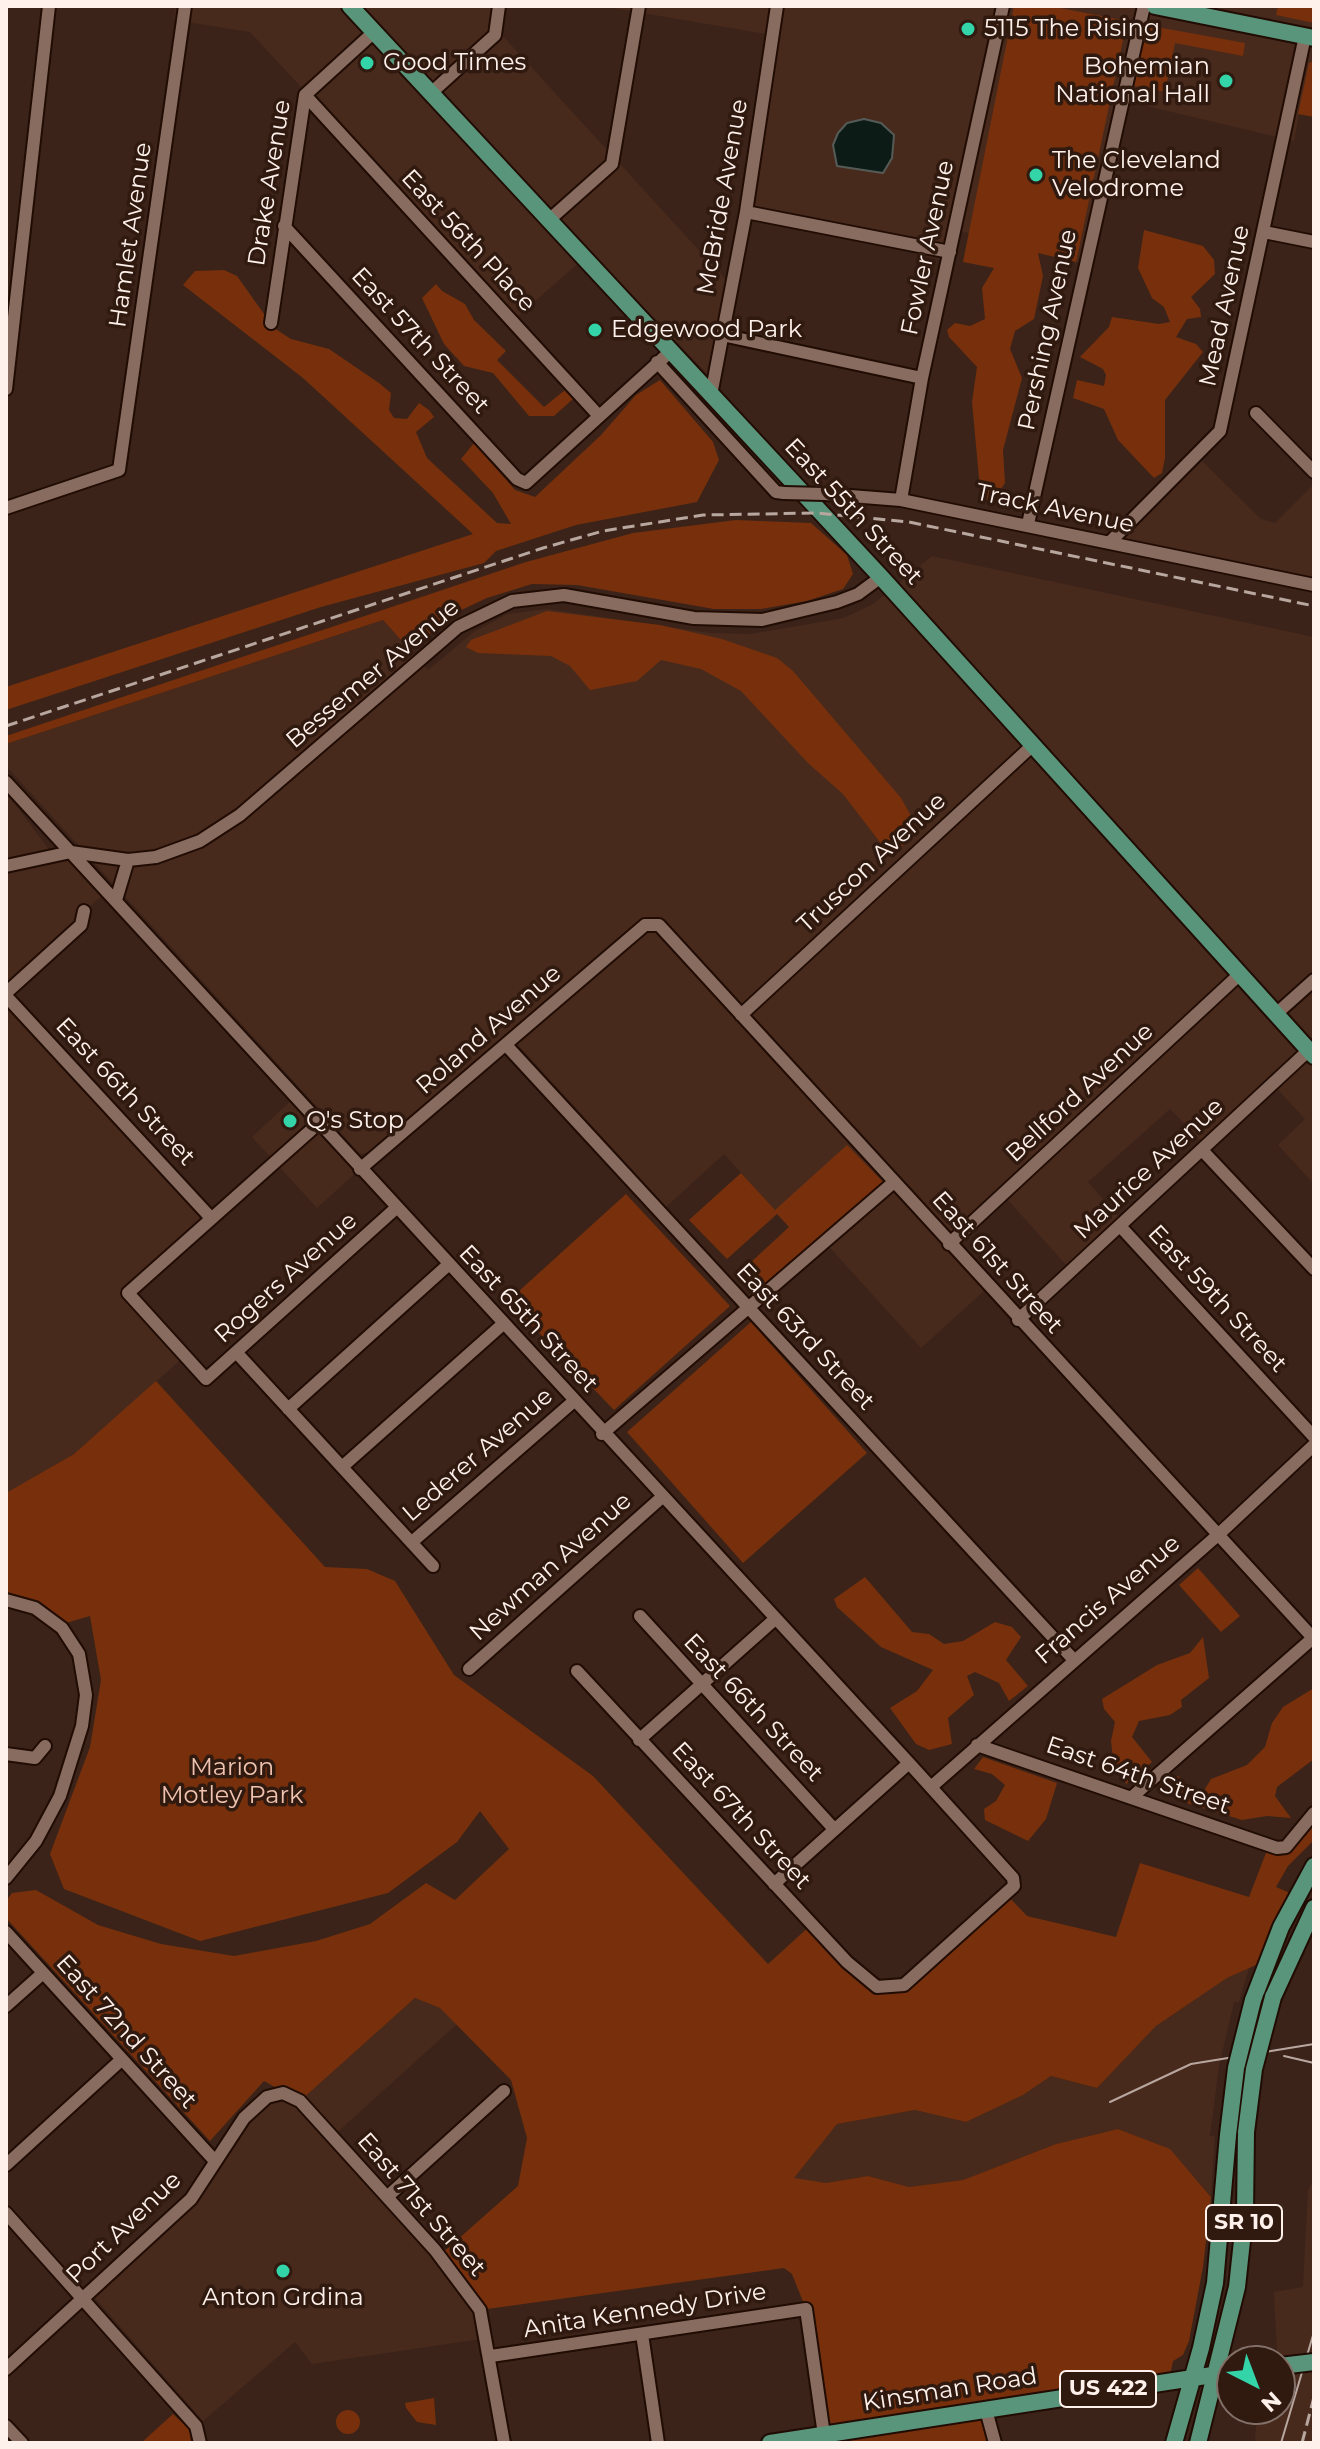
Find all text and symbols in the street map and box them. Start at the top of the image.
place label: 5115 The Rising [984,15,1160,43]
marker: 5115 The Rising [959,20,977,38]
place label: Good Times [383,49,526,77]
place label: Bohemian National Hall [1055,53,1210,109]
marker: Good Times [358,54,376,72]
marker: Bohemian National Hall [1217,72,1235,90]
street label: McBride Avenue [692,97,754,297]
street label: Drake Avenue [243,98,297,268]
street label: Hamlet Avenue [104,141,158,329]
place label: The Cleveland Velodrome [1052,147,1221,203]
street label: Fowler Avenue [895,158,961,338]
street label: East 56th Place [395,164,541,318]
marker: The Cleveland Velodrome [1027,166,1045,184]
street label: Mead Avenue [1194,223,1256,389]
street label: Pershing Avenue [1013,227,1083,433]
street label: East 57th Street [345,262,495,420]
place label: Edgewood Park [611,316,802,344]
marker: Edgewood Park [586,321,604,339]
street label: East 55th Street [778,433,928,591]
street label: Track Avenue [973,478,1137,540]
street label: Bessemer Avenue [281,593,465,755]
street label: Truscon Avenue [792,787,952,939]
street label: Roland Avenue [411,959,567,1101]
street label: East 66th Street [49,1012,201,1172]
street label: Bellford Avenue [1000,1017,1160,1169]
street label: Maurice Avenue [1068,1092,1230,1246]
place label: Q's Stop [306,1107,404,1135]
marker: Q's Stop [281,1112,299,1130]
street label: East 61st Street [926,1186,1068,1340]
street label: Rogers Avenue [209,1207,363,1349]
street label: East 59th Street [1141,1219,1293,1379]
street label: East 65th Street [452,1239,604,1399]
street label: East 63rd Street [730,1258,880,1416]
street label: Lederer Avenue [397,1382,559,1528]
street label: Newman Avenue [464,1487,638,1647]
street label: Francis Avenue [1030,1529,1186,1671]
street label: East 66th Street [677,1628,829,1788]
street label: East 64th Street [1042,1731,1234,1821]
street label: East 67th Street [665,1736,817,1896]
park label: Marion Motley Park [161,1754,303,1810]
street label: East 72nd Street [49,1949,203,2115]
street label: East 71st Street [351,2127,491,2283]
street label: Port Avenue [61,2166,187,2290]
road number: SR 10 [1206,2205,1282,2241]
marker: Anton Grdina [274,2262,292,2280]
street label: Anita Kennedy Drive [521,2278,769,2344]
place label: Anton Grdina [202,2284,364,2312]
north arrow [1216,2345,1296,2425]
street label: Kinsman Road [861,2362,1039,2418]
road number: US 422 [1060,2371,1156,2407]
text: N [1255,2386,1287,2418]

